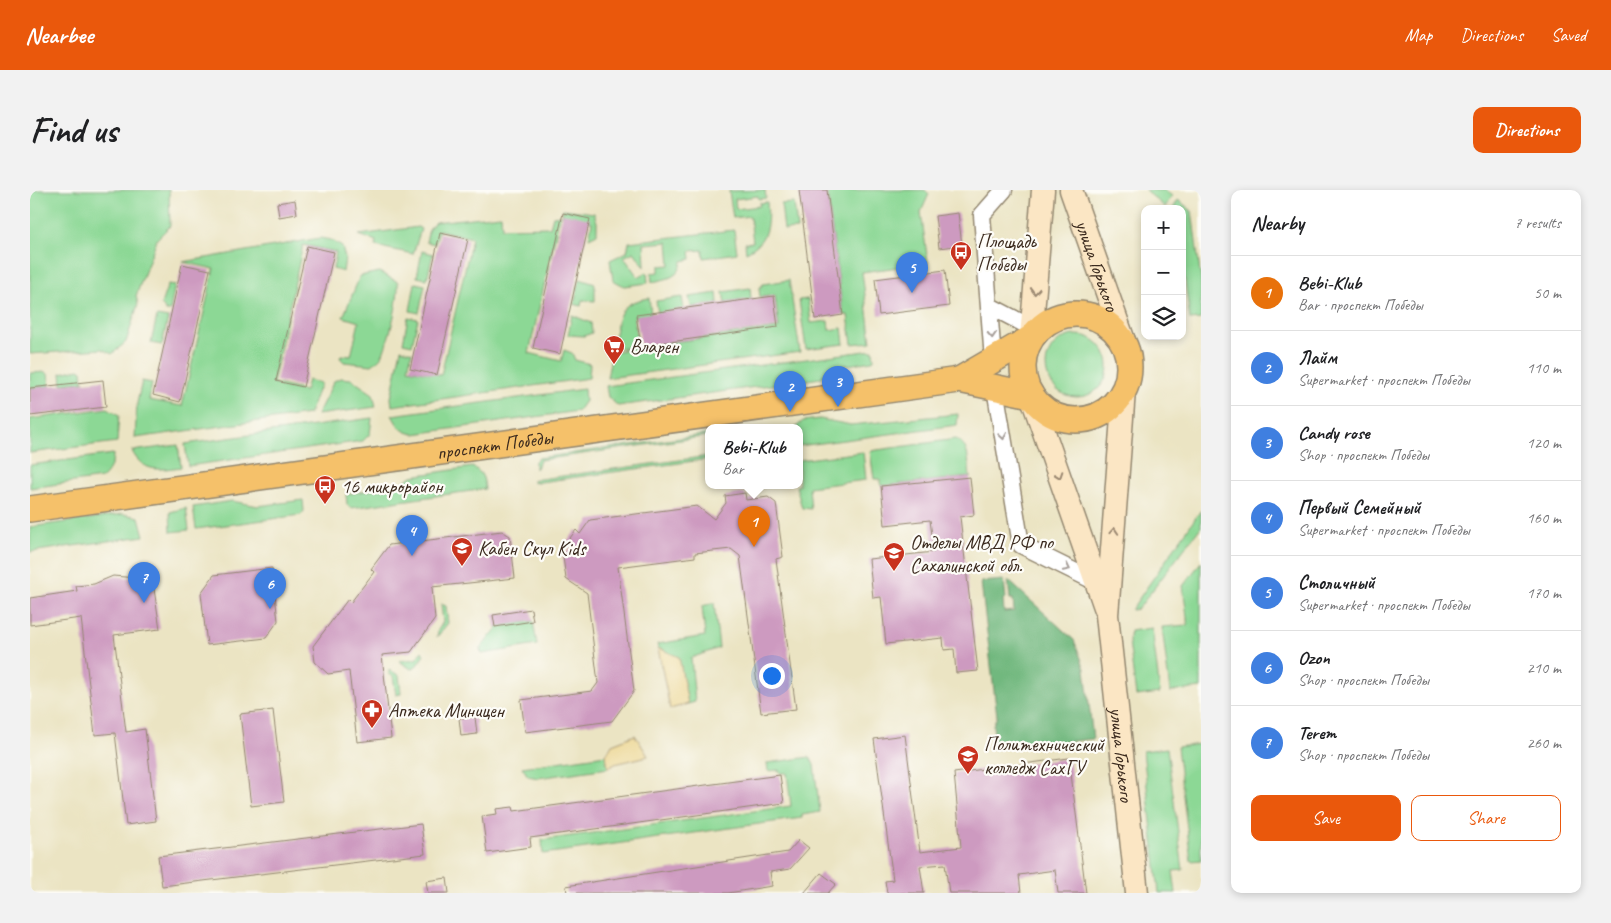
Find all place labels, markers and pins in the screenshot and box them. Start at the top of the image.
place label: Площадь Победы [977,229,1037,277]
bus stop icon: Площадь Победы [949,240,973,271]
pin: 5 [896,252,928,293]
supermarket icon: Вларен [602,334,626,365]
place label: Вларен [630,334,680,359]
pin: 3 [822,366,854,407]
pin: 2 [774,371,806,412]
bus stop icon: 16 микрорайон [313,474,337,505]
place label: 16 микрорайон [341,474,444,499]
pin: 1 [738,506,770,547]
pin: 4 [396,515,428,556]
place label: Отделы МВД РФ по Сахалинской обл. [910,530,1054,578]
school or university icon: Кабен Скул Kids [450,536,474,567]
place label: Кабен Скул Kids [478,536,588,561]
school or university icon: Отделы МВД РФ по Сахалинской обл. [882,541,906,572]
pin: 7 [128,562,160,603]
pin: 6 [254,568,286,609]
pharmacy icon: Аптека Миницен [360,698,384,729]
place label: Аптека Миницен [388,698,506,723]
place label: Политехнический колледж СахГУ [984,732,1106,780]
school or university icon: Политехнический колледж СахГУ [956,744,980,775]

